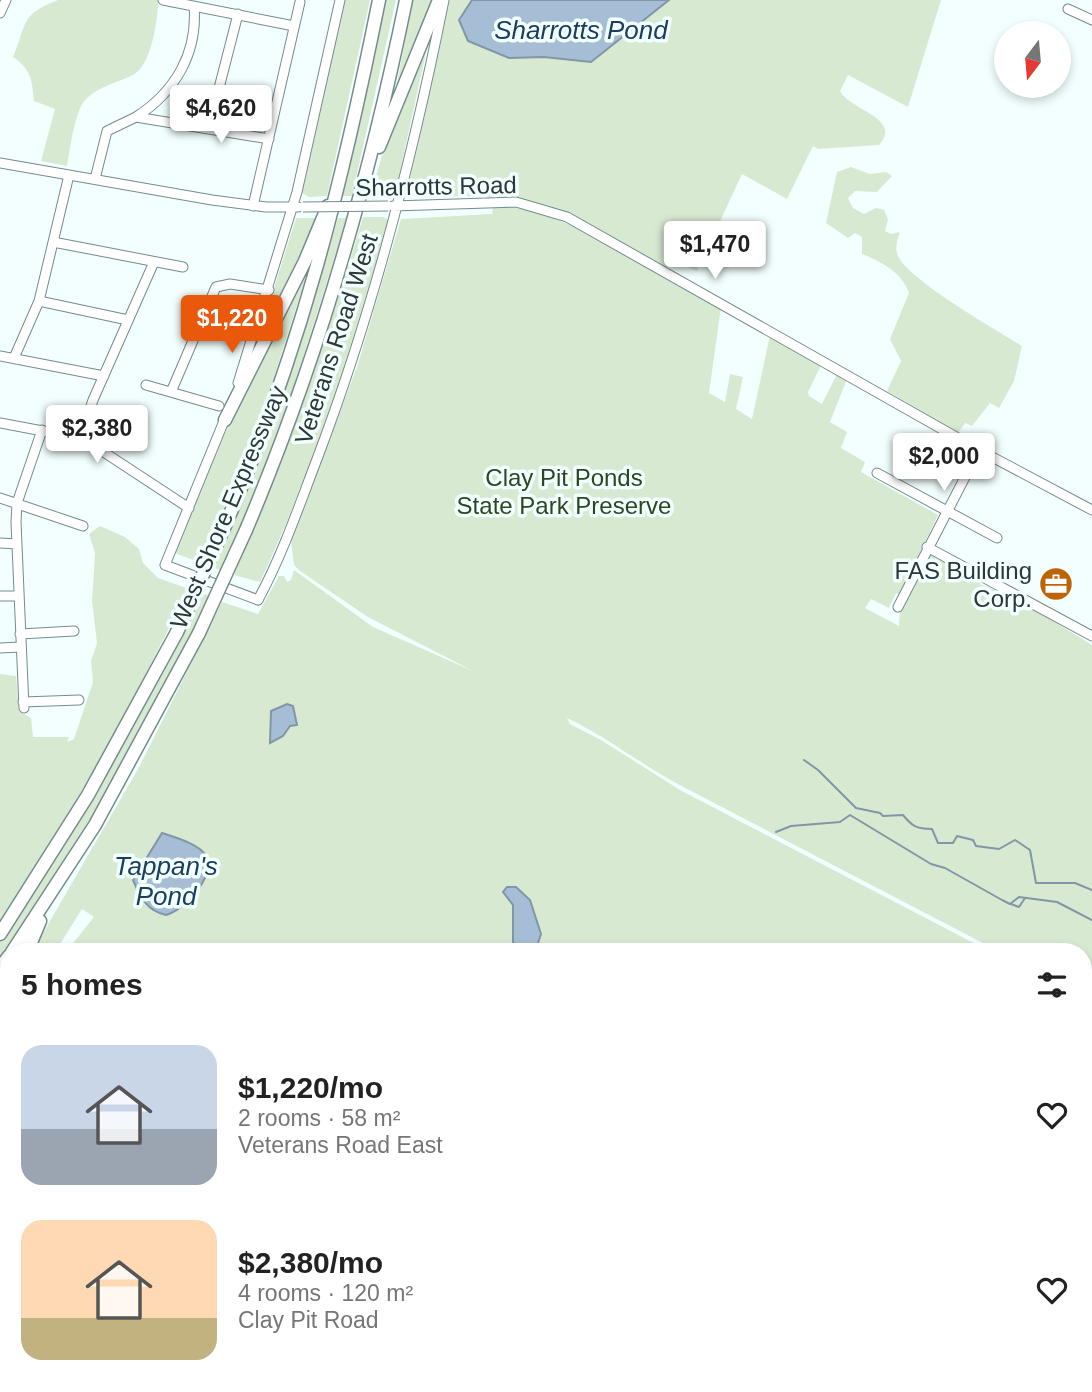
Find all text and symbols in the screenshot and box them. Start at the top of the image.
water label: Sharrotts Pond [494,15,669,45]
north arrow [994,21,1071,98]
map controls [994,21,1071,98]
pin: $4,620 [164,86,278,145]
text: $4,620 [186,95,256,121]
street label: Sharrotts Road [355,171,517,201]
pin: $1,470 [658,222,772,281]
street label: Veterans Road West [289,230,383,448]
text: $1,470 [680,231,750,257]
pin: $1,220 [175,296,289,355]
text: $1,220 [197,305,267,331]
street label: West Shore Expressway [165,382,291,632]
pin: $2,380 [40,406,154,465]
text: $2,380 [62,415,132,441]
pin: $2,000 [887,434,1001,493]
text: $2,000 [909,443,979,469]
park label: Clay Pit Ponds State Park Preserve [457,464,671,519]
place label: FAS Building Corp. [895,557,1032,612]
office icon: FAS Building Corp. [1037,565,1075,603]
water label: Tappan's Pond [114,851,218,911]
icon: filters [1033,966,1071,1004]
text: 5 homes [21,968,143,1001]
text: $1,220/mo [238,1071,383,1104]
icon: home [77,1073,161,1157]
icon: heart [1033,1096,1071,1134]
text: 2 rooms · 58 m² [238,1105,400,1131]
text: Veterans Road East [238,1132,443,1158]
text: $2,380/mo [238,1246,383,1279]
icon: home [77,1248,161,1332]
icon: heart [1033,1271,1071,1309]
text: 4 rooms · 120 m² [238,1280,413,1306]
text: Clay Pit Road [238,1307,379,1333]

